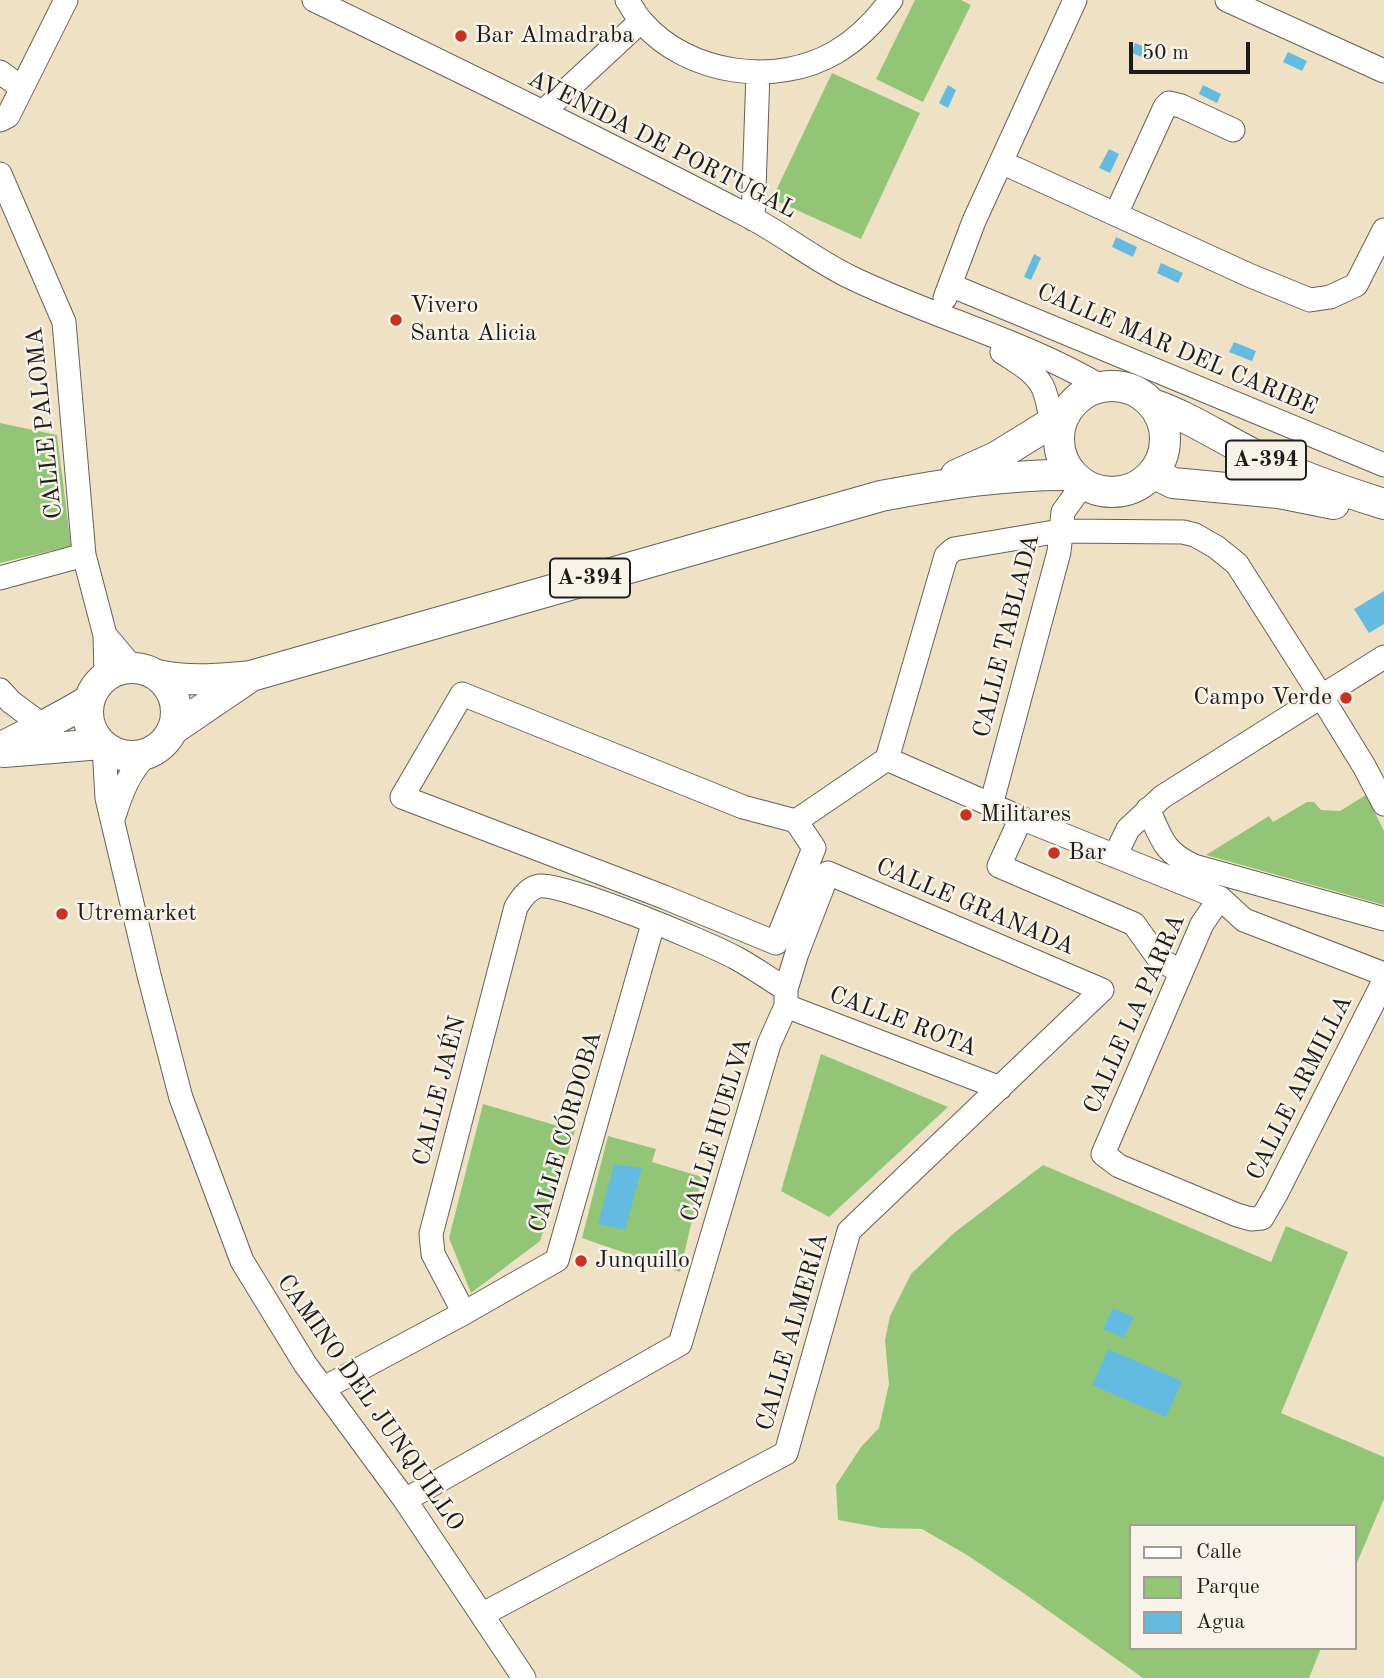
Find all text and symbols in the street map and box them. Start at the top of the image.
place label: Bar Almadraba [475,22,634,50]
marker: Bar Almadraba [453,28,469,44]
scale bar [1132,28,1253,72]
text: 50 m [1142,43,1189,64]
street label: AVENIDA DE PORTUGAL [523,65,801,225]
street label: CALLE MAR DEL CARIBE [1032,278,1322,422]
place label: Vivero Santa Alicia [410,292,537,348]
marker: Vivero Santa Alicia [388,312,404,328]
street label: CALLE PALOMA [21,326,69,520]
road number: A-394 [1226,440,1306,480]
street label: CALLE TABLADA [968,531,1046,741]
road number: A-394 [550,558,630,598]
place label: Campo Verde [1193,684,1332,712]
marker: Campo Verde [1338,690,1354,706]
place label: Militares [980,801,1071,829]
marker: Militares [958,807,974,823]
place label: Bar [1068,839,1106,867]
marker: Bar [1046,845,1062,861]
street label: CALLE GRANADA [871,852,1079,962]
place label: Utremarket [76,900,197,928]
marker: Utremarket [54,906,70,922]
street label: CALLE LA PARRA [1078,910,1192,1118]
street label: CALLE ROTA [825,981,981,1063]
street label: CALLE ARMILLA [1241,990,1359,1186]
street label: CALLE JAÉN [407,1013,473,1169]
street label: CALLE CÓRDOBA [523,1028,609,1236]
street label: CALLE HUELVA [675,1034,759,1226]
street label: CALLE ALMERÍA [751,1230,835,1434]
place label: Junquillo [595,1247,690,1275]
marker: Junquillo [573,1253,589,1269]
street label: CAMINO DEL JUNQUILLO [270,1269,470,1537]
legend [1128,1524,1356,1650]
text: Calle [1196,1542,1241,1563]
text: Parque [1196,1577,1260,1598]
text: Agua [1196,1612,1245,1633]

